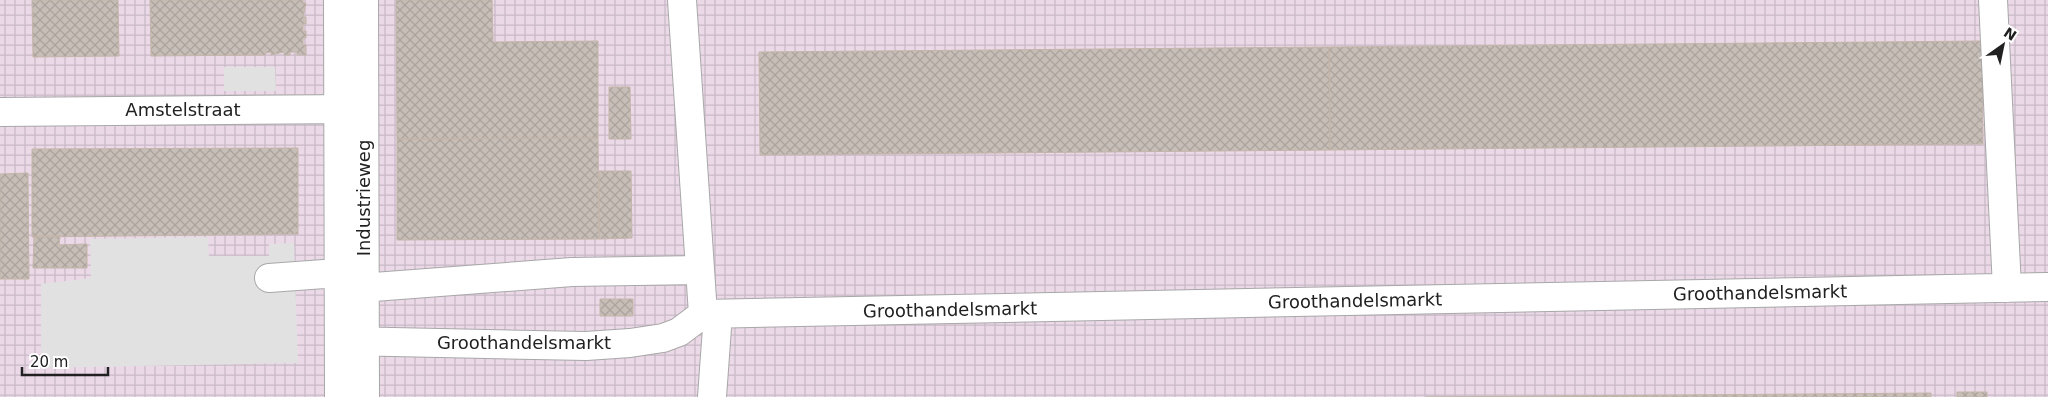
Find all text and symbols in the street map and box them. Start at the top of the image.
north arrow [1978,20,2028,70]
text: N [2001,24,2019,44]
street label: Amstelstraat [125,99,241,120]
street label: Industrieweg [353,140,374,256]
street label: Groothandelsmarkt [1673,280,1847,305]
street label: Groothandelsmarkt [1268,288,1442,313]
street label: Groothandelsmarkt [863,297,1037,322]
street label: Groothandelsmarkt [437,332,611,353]
scale bar [22,344,109,376]
text: 20 m [30,353,68,371]

